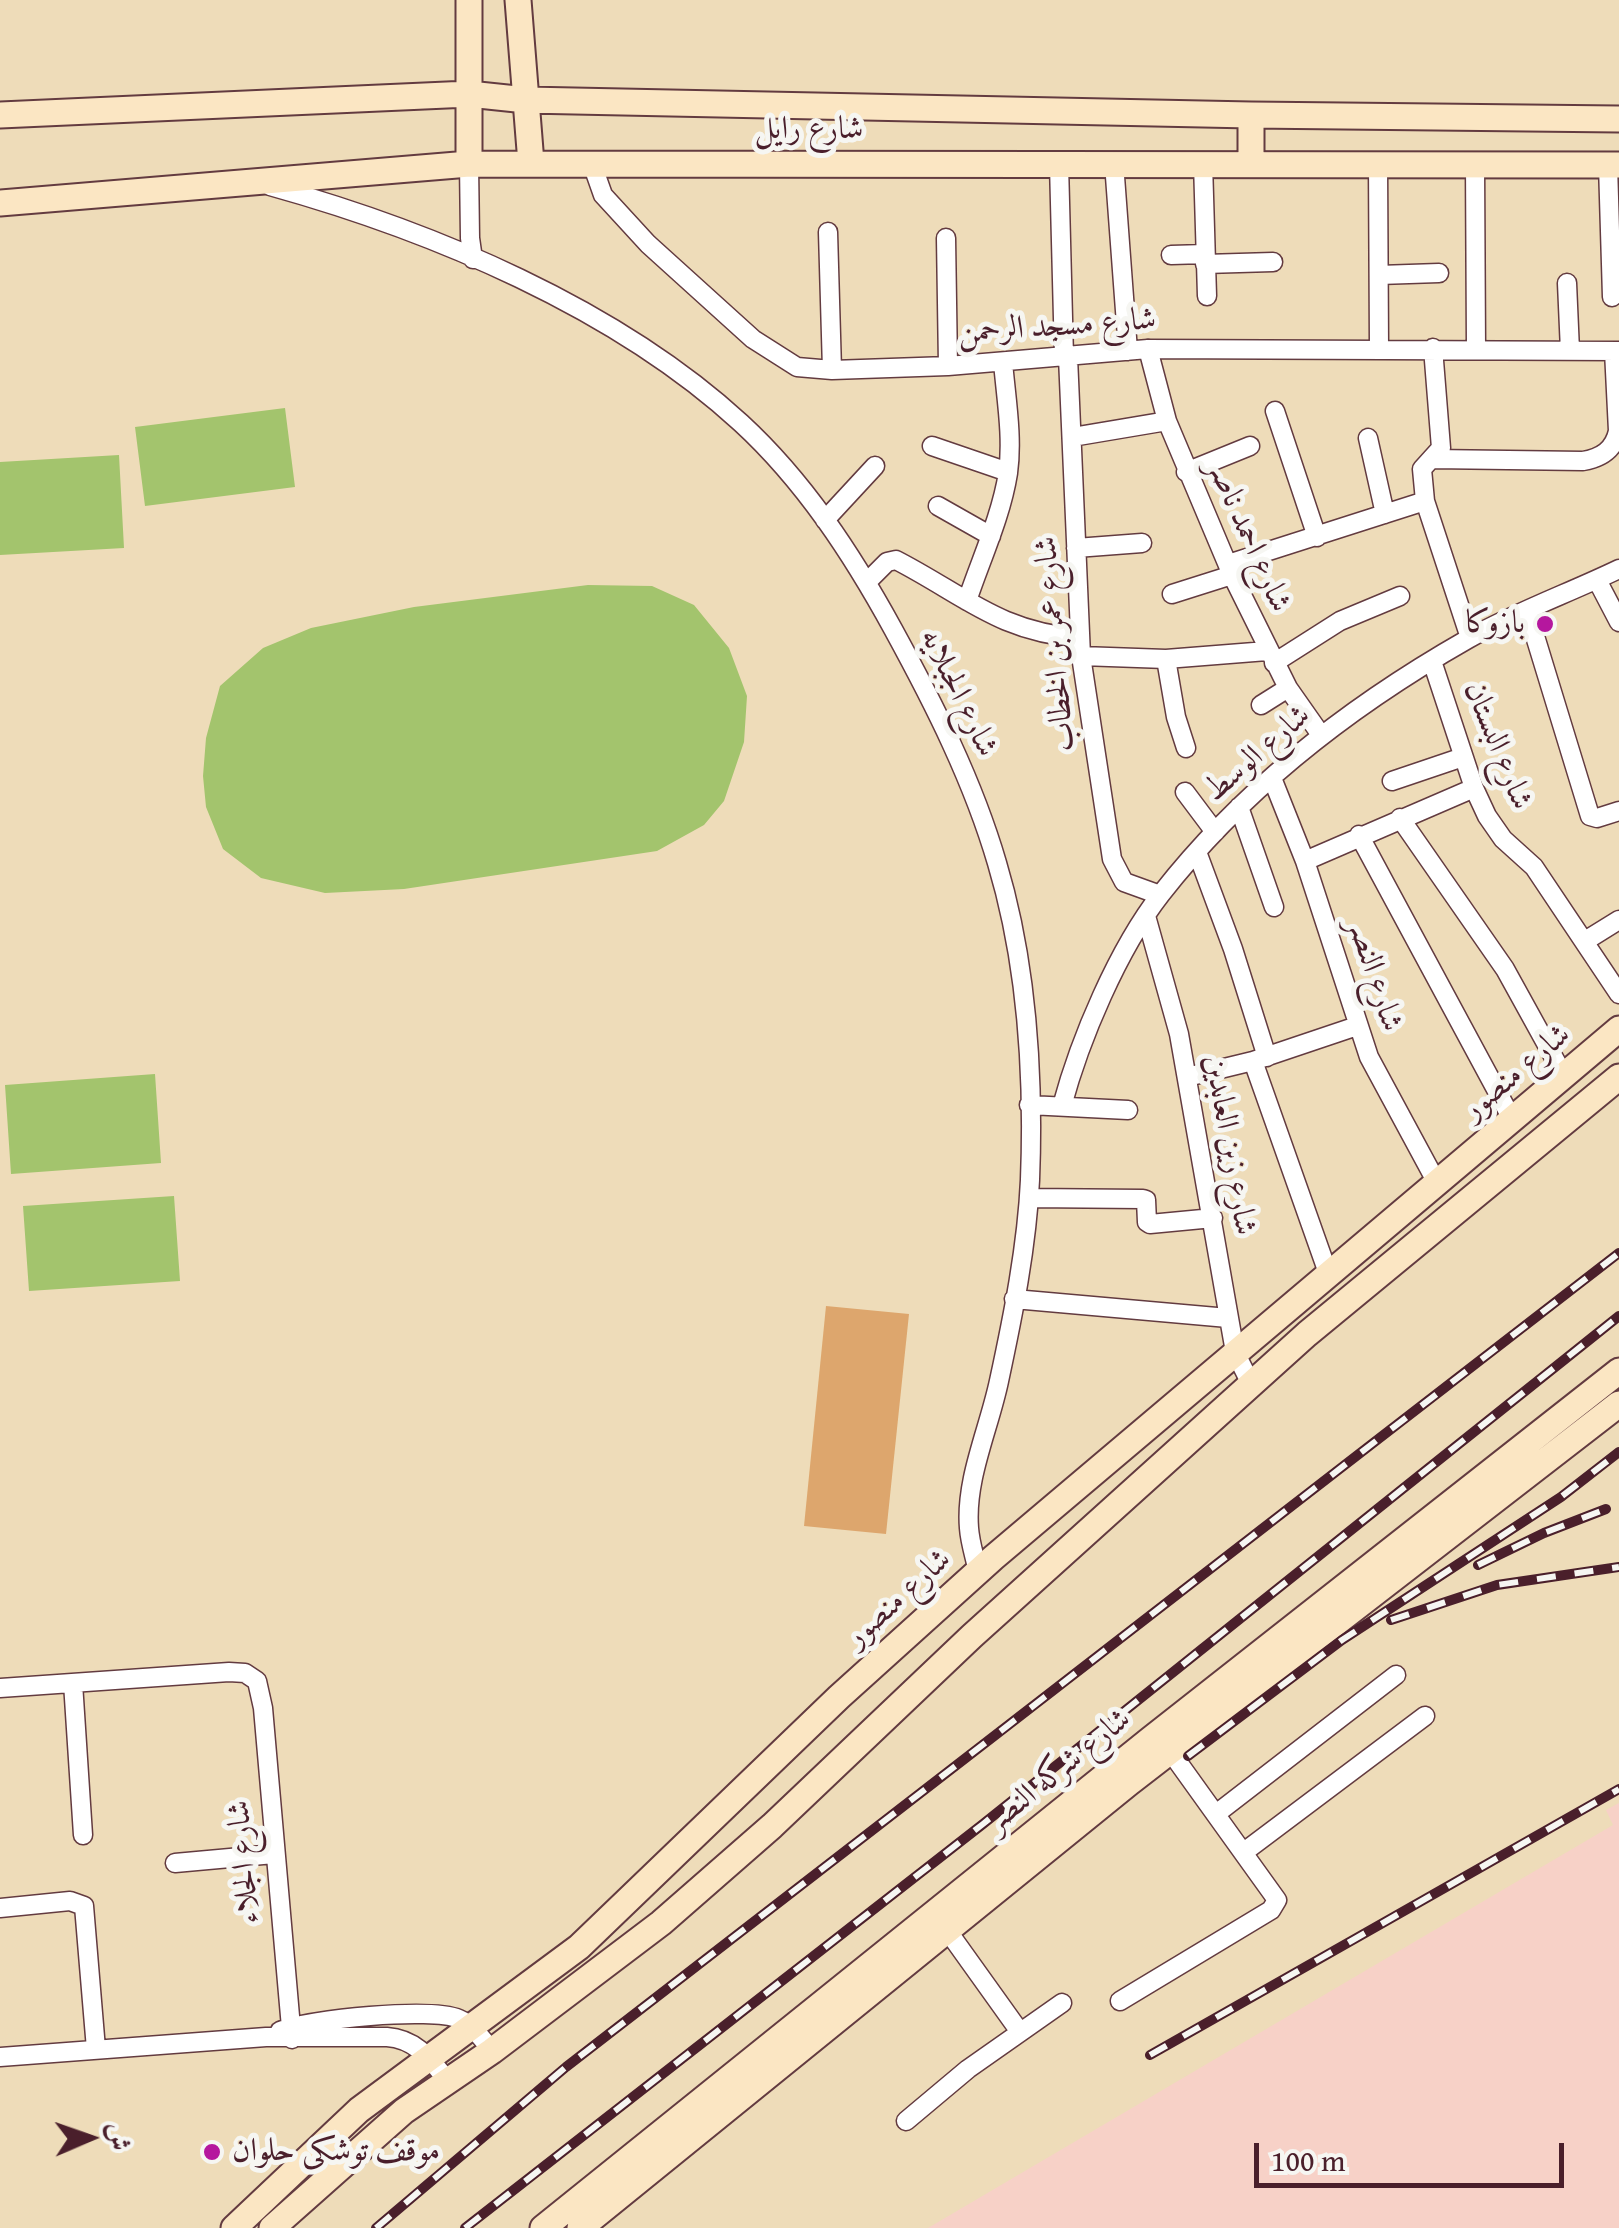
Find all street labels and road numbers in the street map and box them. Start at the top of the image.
street label: شارع رايل [755,111,863,149]
street label: شارع مسجد الرحمن [957,301,1157,353]
street label: شارع احمد ناصر [1197,454,1299,618]
street label: شارع عمر بن الخطاب [1027,535,1085,753]
street label: شارع الجبلايه [911,623,1005,763]
street label: شارع البستان [1454,676,1540,816]
street label: شارع الوسط [1197,697,1319,811]
street label: شارع النصر [1338,913,1410,1037]
street label: شارع منصور [1455,1017,1579,1129]
street label: شارع زين العابدين [1194,1052,1264,1238]
street label: شارع منصور [838,1541,960,1657]
street label: شارع شركه النصر [979,1701,1139,1841]
street label: شارع الجلاء [220,1799,270,1925]

